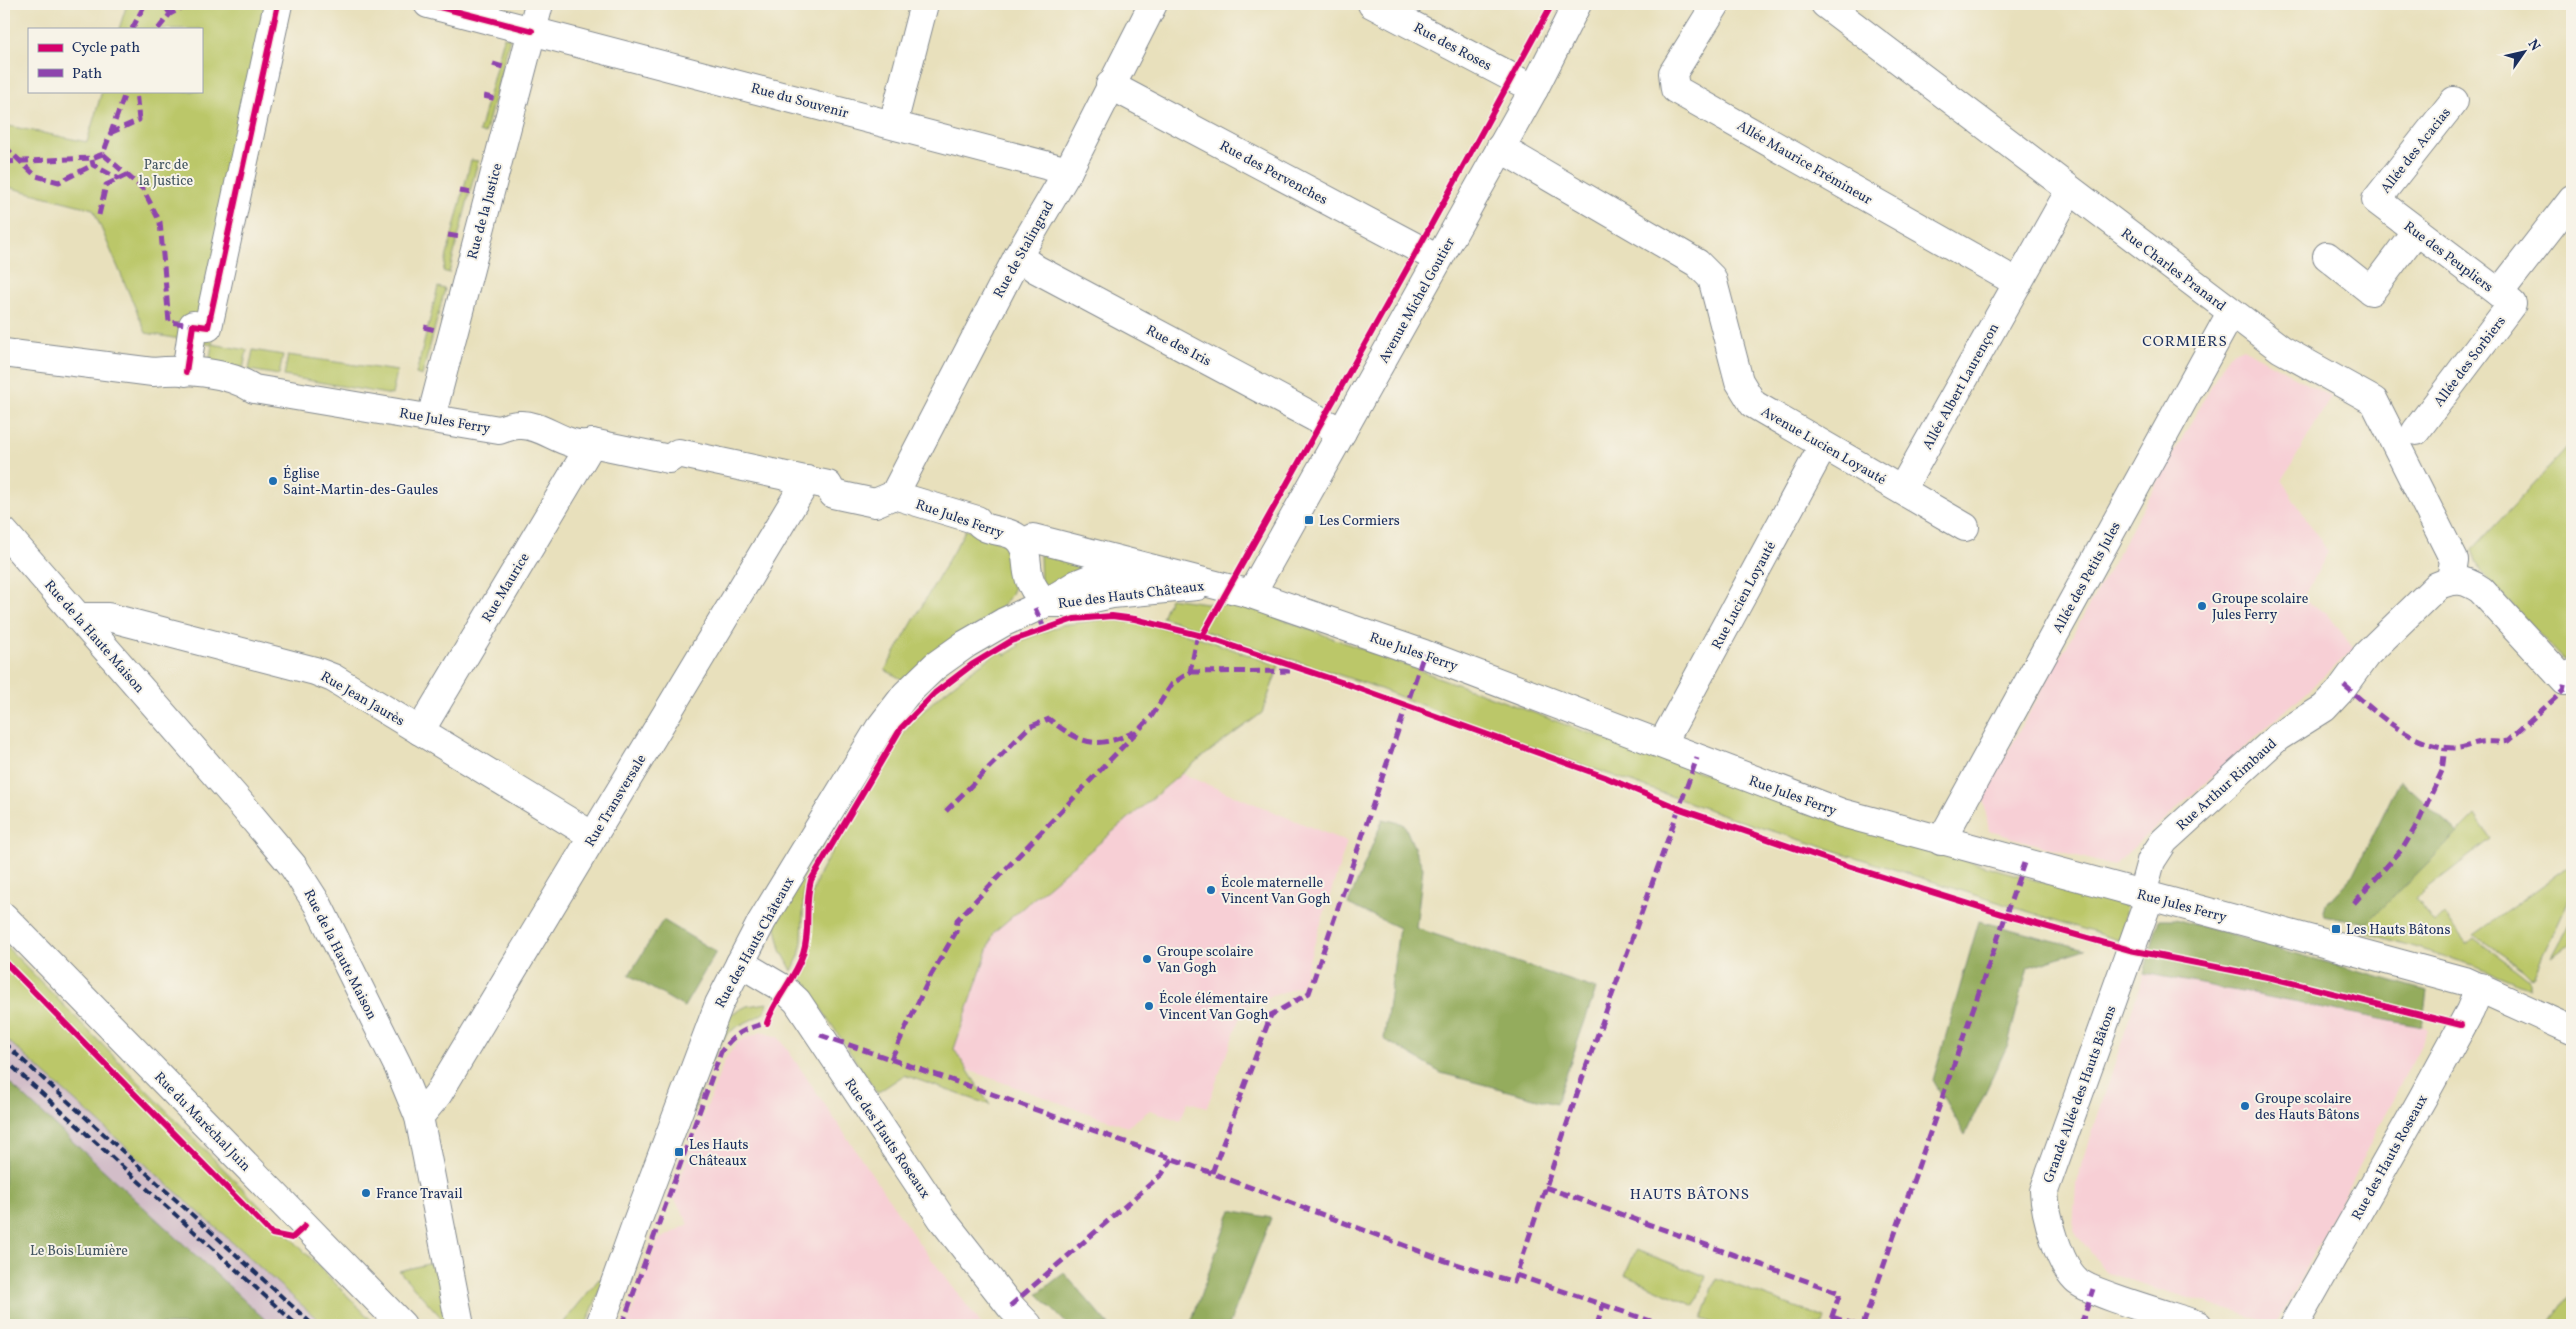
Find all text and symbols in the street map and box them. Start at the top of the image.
street label: Rue des Roses [1410,19,1495,76]
legend [28,28,202,92]
north arrow [2498,28,2548,78]
text: N [2523,36,2544,55]
text: Cycle path [72,38,140,59]
text: Path [72,64,102,85]
street label: Rue du Souvenir [749,79,851,124]
street label: Allée des Acacias [2377,104,2456,198]
street label: Allée Maurice Frémineur [1733,117,1875,210]
street label: Rue des Pervenches [1216,137,1331,210]
park label: Parc de la Justice [139,156,194,191]
street label: Rue de la Justice [463,161,507,262]
street label: Rue de Stalingrad [990,198,1059,302]
street label: Rue des Peupliers [2399,217,2497,297]
street label: Rue Charles Pranard [2117,224,2230,316]
street label: Avenue Michel Goutier [1375,234,1460,367]
street label: Allée des Sorbiers [2430,313,2511,411]
street label: Allée Albert Laurençon [1919,320,2004,453]
street label: Rue des Iris [1142,321,1214,371]
district label: CORMIERS [2142,332,2228,353]
street label: Avenue Lucien Loyauté [1757,403,1890,490]
street label: Rue Jules Ferry [398,404,492,439]
place label: Église Saint-Martin-des-Gaules [283,465,438,500]
marker: Église Saint-Martin-des-Gaules [267,475,279,487]
street label: Rue Jules Ferry [913,495,1007,544]
place label: Les Cormiers [1319,512,1400,531]
marker: Les Cormiers [1303,514,1315,526]
street label: Allée des Petits Jules [2049,519,2126,637]
street label: Rue Lucien Loyauté [1708,538,1781,653]
street label: Rue Maurice [478,549,535,626]
street label: Rue de la Haute Maison [40,576,148,697]
street label: Rue des Hauts Châteaux [1057,577,1205,614]
place label: Groupe scolaire Jules Ferry [2212,590,2309,625]
marker: Groupe scolaire Jules Ferry [2196,600,2208,612]
street label: Rue Jules Ferry [1367,628,1461,677]
street label: Rue Jean Jaurès [317,668,408,731]
street label: Rue Arthur Rimbaud [2173,735,2281,835]
street label: Rue Transversale [581,751,652,850]
street label: Rue Jules Ferry [1746,772,1839,821]
street label: Rue des Hauts Châteaux [711,874,799,1012]
place label: École maternelle Vincent Van Gogh [1221,874,1331,909]
marker: École maternelle Vincent Van Gogh [1205,884,1217,896]
street label: Rue Jules Ferry [2135,885,2229,928]
street label: Rue de la Haute Maison [299,886,381,1023]
place label: Les Hauts Bâtons [2346,921,2450,940]
marker: Les Hauts Bâtons [2330,923,2342,935]
place label: Groupe scolaire Van Gogh [1157,943,1254,978]
marker: Groupe scolaire Van Gogh [1141,953,1153,965]
place label: École élémentaire Vincent Van Gogh [1159,990,1269,1025]
marker: École élémentaire Vincent Van Gogh [1143,1000,1155,1012]
street label: Grande Allée des Hauts Bâtons [2039,1003,2121,1186]
street label: Rue du Maréchal Juin [149,1068,254,1176]
street label: Rue des Hauts Roseaux [839,1075,934,1203]
place label: Groupe scolaire des Hauts Bâtons [2255,1090,2360,1125]
street label: Rue des Hauts Roseaux [2348,1092,2433,1224]
marker: Groupe scolaire des Hauts Bâtons [2239,1100,2251,1112]
place label: Les Hauts Châteaux [689,1136,749,1171]
marker: Les Hauts Châteaux [673,1146,685,1158]
place label: France Travail [376,1185,463,1204]
district label: HAUTS BÂTONS [1630,1185,1750,1206]
marker: France Travail [360,1187,372,1199]
park label: Le Bois Lumière [30,1242,128,1261]

